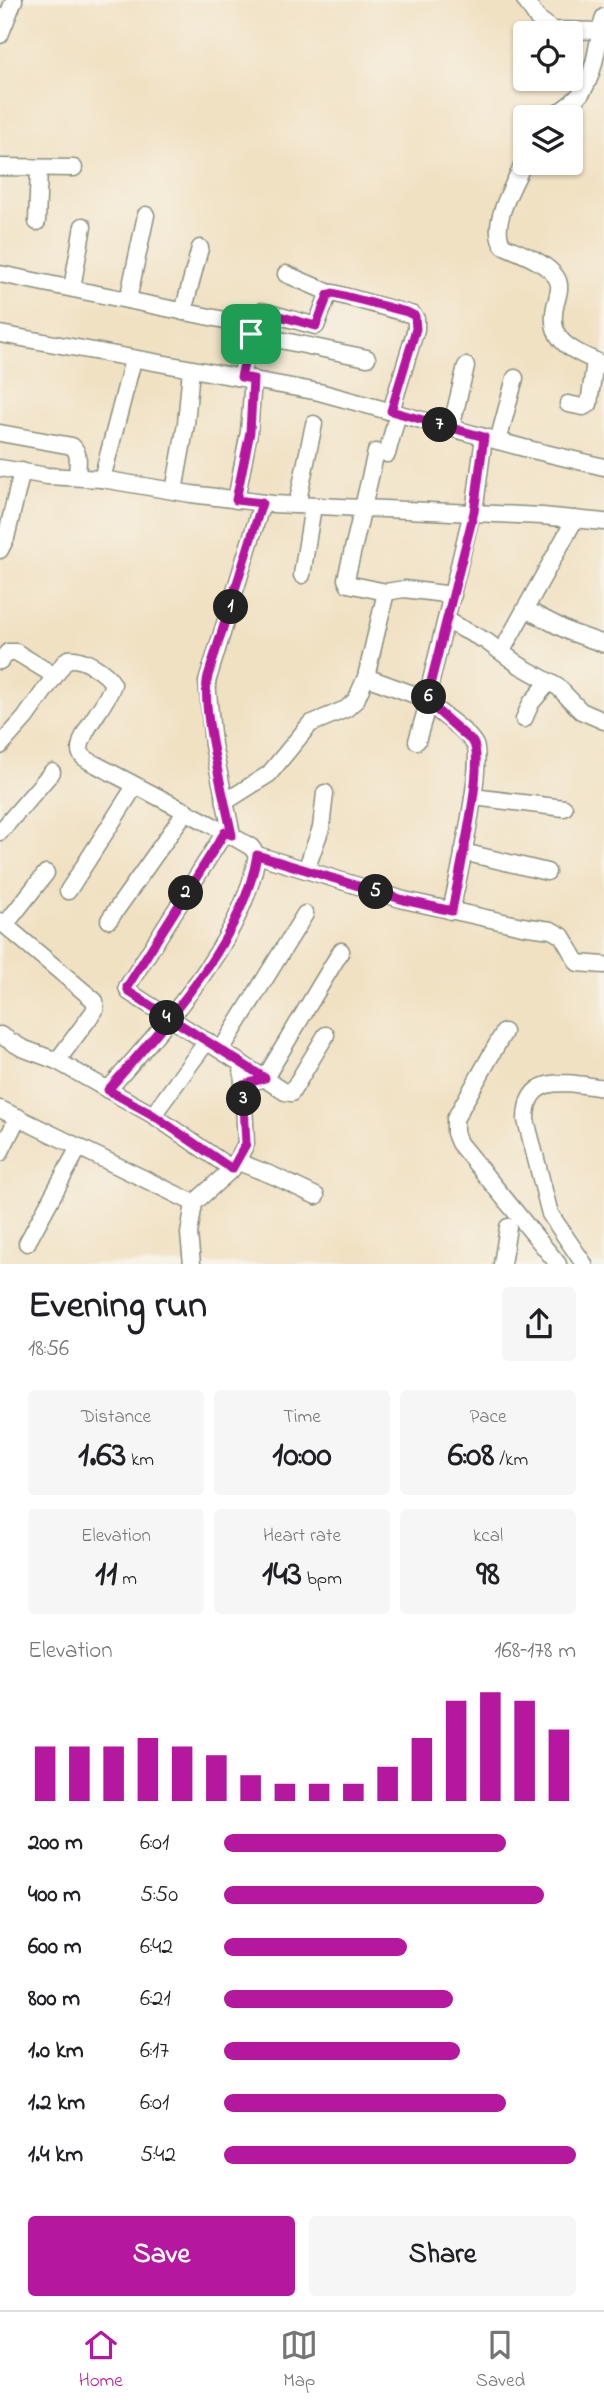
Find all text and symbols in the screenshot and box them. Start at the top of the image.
map controls [513,21,583,175]
button: locate [513,21,583,91]
button: layers [513,105,583,175]
pin [221,304,281,364]
icon: arrive [232,315,270,353]
pin: 7 [422,408,458,442]
text: 7 [436,411,443,438]
pin: 1 [214,590,248,624]
text: 1 [227,593,234,620]
pin: 6 [412,680,446,714]
text: 6 [424,683,433,710]
pin: 5 [358,874,394,910]
pin: 2 [168,876,204,910]
text: 5 [370,878,381,905]
text: 2 [181,879,190,906]
pin: 4 [150,1000,184,1036]
text: 4 [163,1004,170,1031]
pin: 3 [226,1082,262,1116]
text: 3 [240,1085,247,1112]
text: Evening run [28,1279,207,1335]
button: share [502,1287,576,1361]
text: 18:56 [28,1333,69,1366]
text: Distance [81,1404,151,1431]
text: Time [283,1404,321,1431]
text: Pace [469,1404,507,1431]
text: 1.63 [78,1431,126,1482]
text: 10:00 [272,1431,332,1482]
text: 6:08 [448,1431,494,1482]
text: km [126,1447,154,1474]
text: /km [494,1447,528,1474]
text: Elevation [81,1523,151,1550]
text: Heart rate [263,1523,341,1550]
text: kcal [473,1523,503,1550]
text: 11 [95,1550,117,1601]
text: 143 [262,1550,302,1601]
text: 98 [476,1550,500,1601]
text: m [117,1566,137,1593]
text: bpm [302,1566,342,1593]
text: Elevation [28,1635,113,1668]
text: 168–178 m [494,1635,576,1668]
text: 200 m [28,1827,83,1860]
text: 6:01 [140,1827,169,1860]
text: 400 m [28,1879,81,1912]
text: 5:50 [140,1879,178,1912]
text: 600 m [28,1931,82,1964]
text: 6:42 [140,1931,173,1964]
text: 800 m [28,1983,80,2016]
text: 6:21 [140,1983,171,2016]
text: 1.0 km [28,2035,84,2068]
text: 6:17 [140,2035,169,2068]
text: 1.2 km [28,2087,85,2120]
text: 6:01 [140,2087,169,2120]
text: 1.4 km [28,2139,83,2172]
text: 5:42 [140,2139,176,2172]
button: Save [28,2216,295,2296]
button: Share [309,2216,576,2296]
tab: Home [79,2326,123,2395]
tab: Map [280,2326,318,2395]
tab: Saved [476,2326,525,2395]

